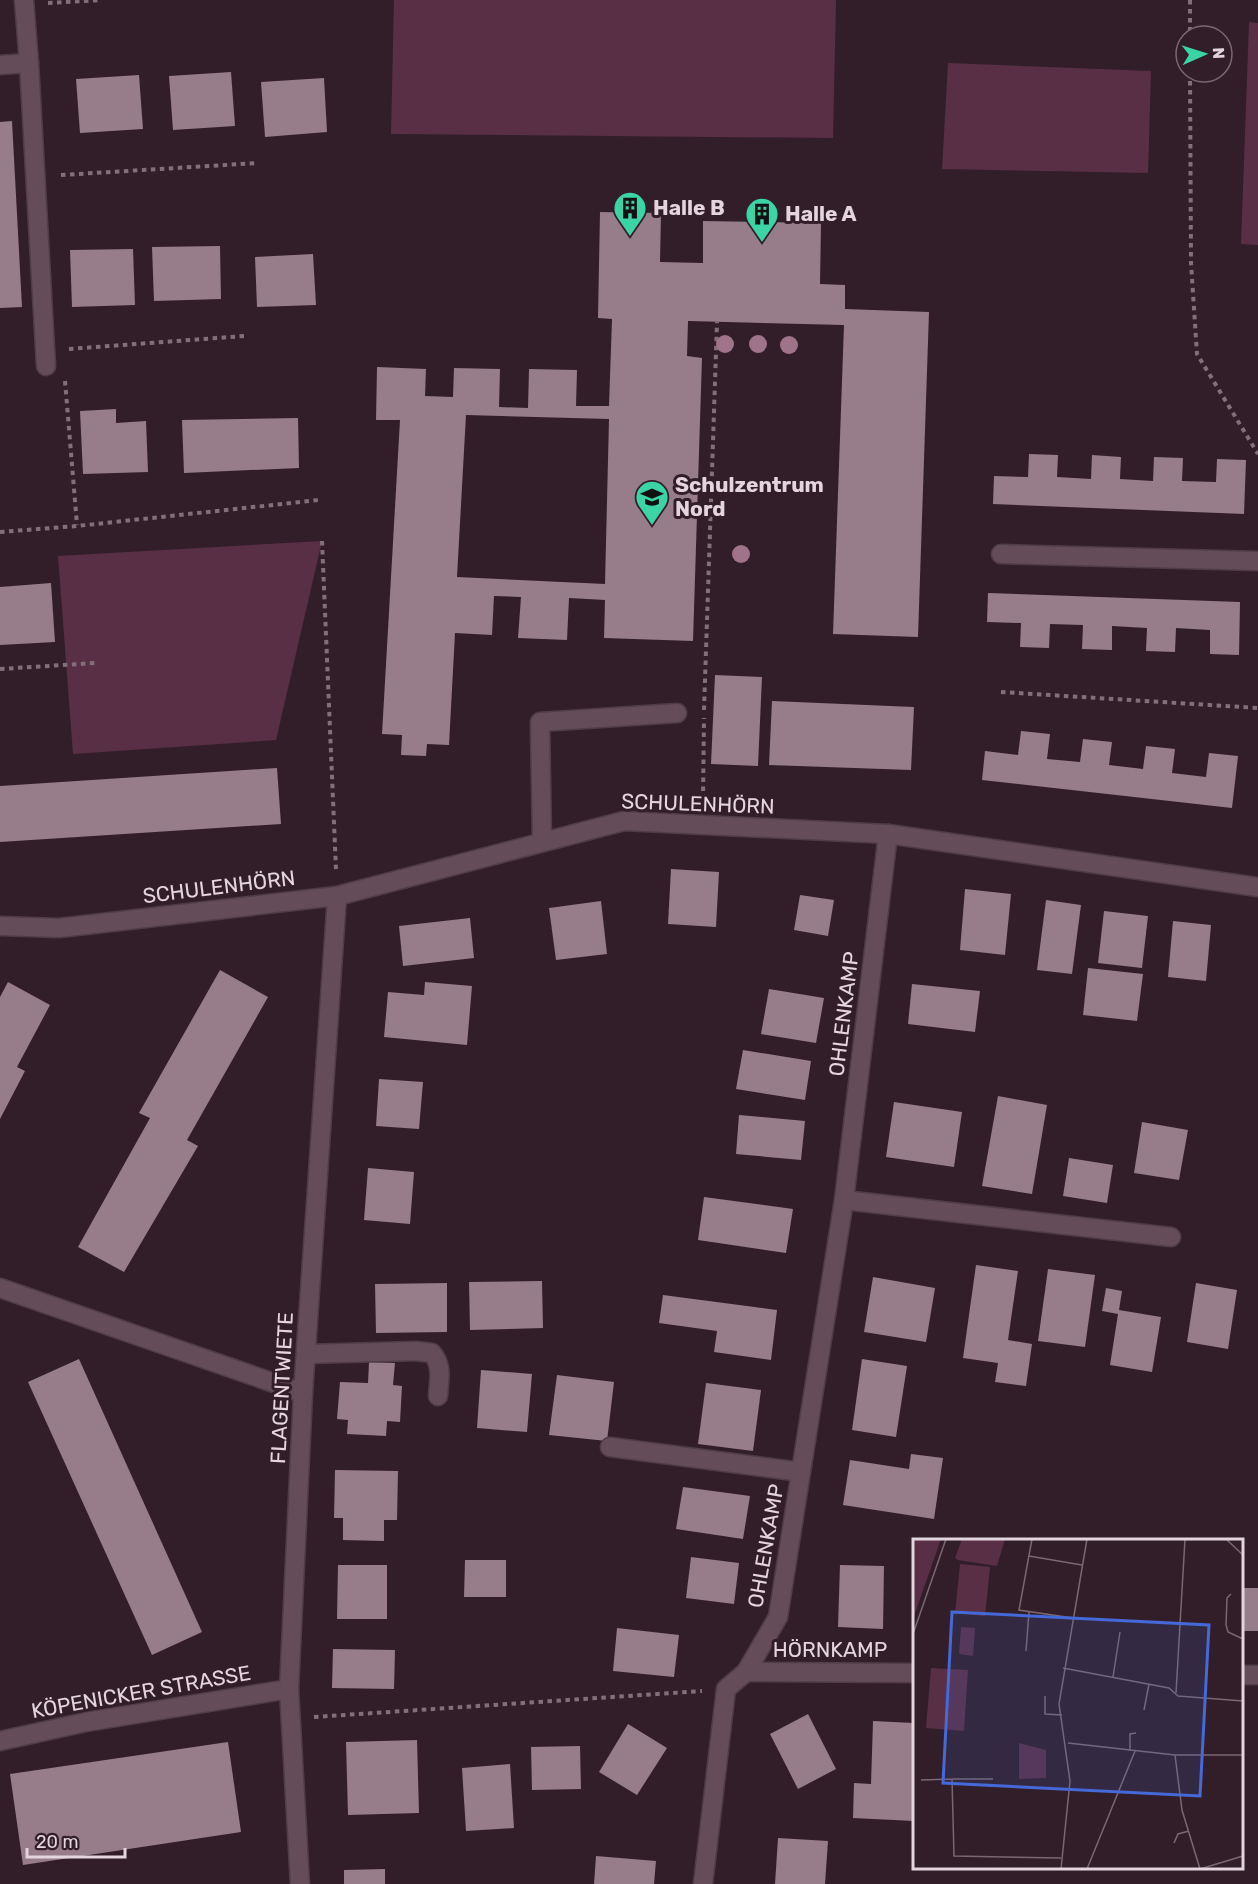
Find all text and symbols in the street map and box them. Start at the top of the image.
north arrow [1174,24,1234,84]
text: N [1209,47,1228,59]
building icon: Halle B [612,190,648,237]
place label: Halle B [653,195,725,220]
building icon: Halle A [744,196,780,243]
place label: Halle A [785,201,857,226]
place label: Schulzentrum Nord [675,472,824,521]
school or university icon: Schulzentrum Nord [634,479,670,526]
street label: SCHULENHÖRN [621,788,775,819]
street label: SCHULENHÖRN [141,865,297,908]
street label: OHLENKAMP [823,950,864,1078]
street label: FLAGENTWIETE [265,1312,298,1464]
street label: OHLENKAMP [742,1482,789,1610]
inset map [913,1539,1243,1869]
street label: HÖRNKAMP [773,1637,887,1662]
street label: KÖPENICKER STRASSE [29,1660,253,1723]
scale bar [27,1821,124,1859]
text: 20 m [36,1831,78,1853]

